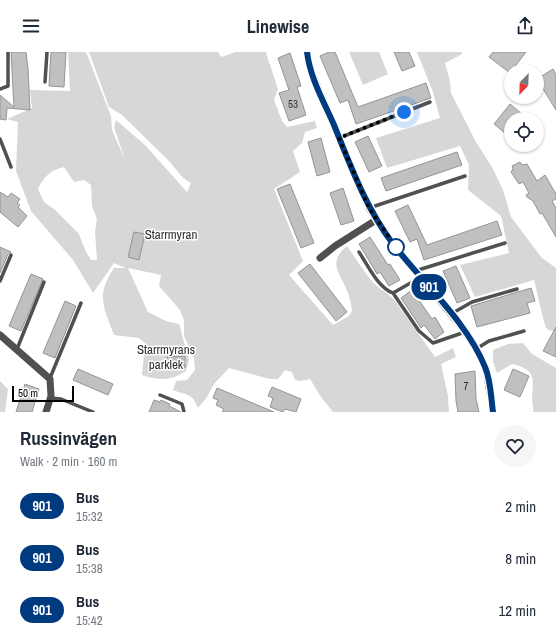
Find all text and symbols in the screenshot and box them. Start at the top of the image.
text: Linewise [247,14,309,39]
icon: menu [20,15,42,37]
icon: share [514,15,536,37]
north arrow [504,64,544,104]
map controls [504,64,544,152]
house number: 53 [288,97,298,111]
your location [394,102,414,122]
button: locate [504,112,544,152]
park label: Starrmyran [145,226,197,243]
unlabelled marker [387,238,405,256]
line badge: 901 [406,274,452,300]
text: 901 [419,278,439,296]
park label: Starrmyrans parklek [137,341,195,373]
house number: 7 [463,379,469,393]
scale bar [12,384,74,403]
text: 50 m [18,386,38,400]
text: Russinvägen [20,425,117,451]
button: heart [494,425,536,467]
text: Walk · 2 min · 160 m [20,453,117,470]
text: Bus [76,487,99,508]
text: 2 min [505,496,536,517]
text: 901 [32,497,52,515]
text: 15:32 [76,508,103,525]
text: Bus [76,539,99,560]
text: 8 min [505,548,536,569]
text: 901 [32,549,52,567]
text: 15:38 [76,560,103,577]
text: Bus [76,591,99,612]
text: 12 min [498,600,536,621]
text: 901 [32,601,52,619]
text: 15:42 [76,612,103,629]

